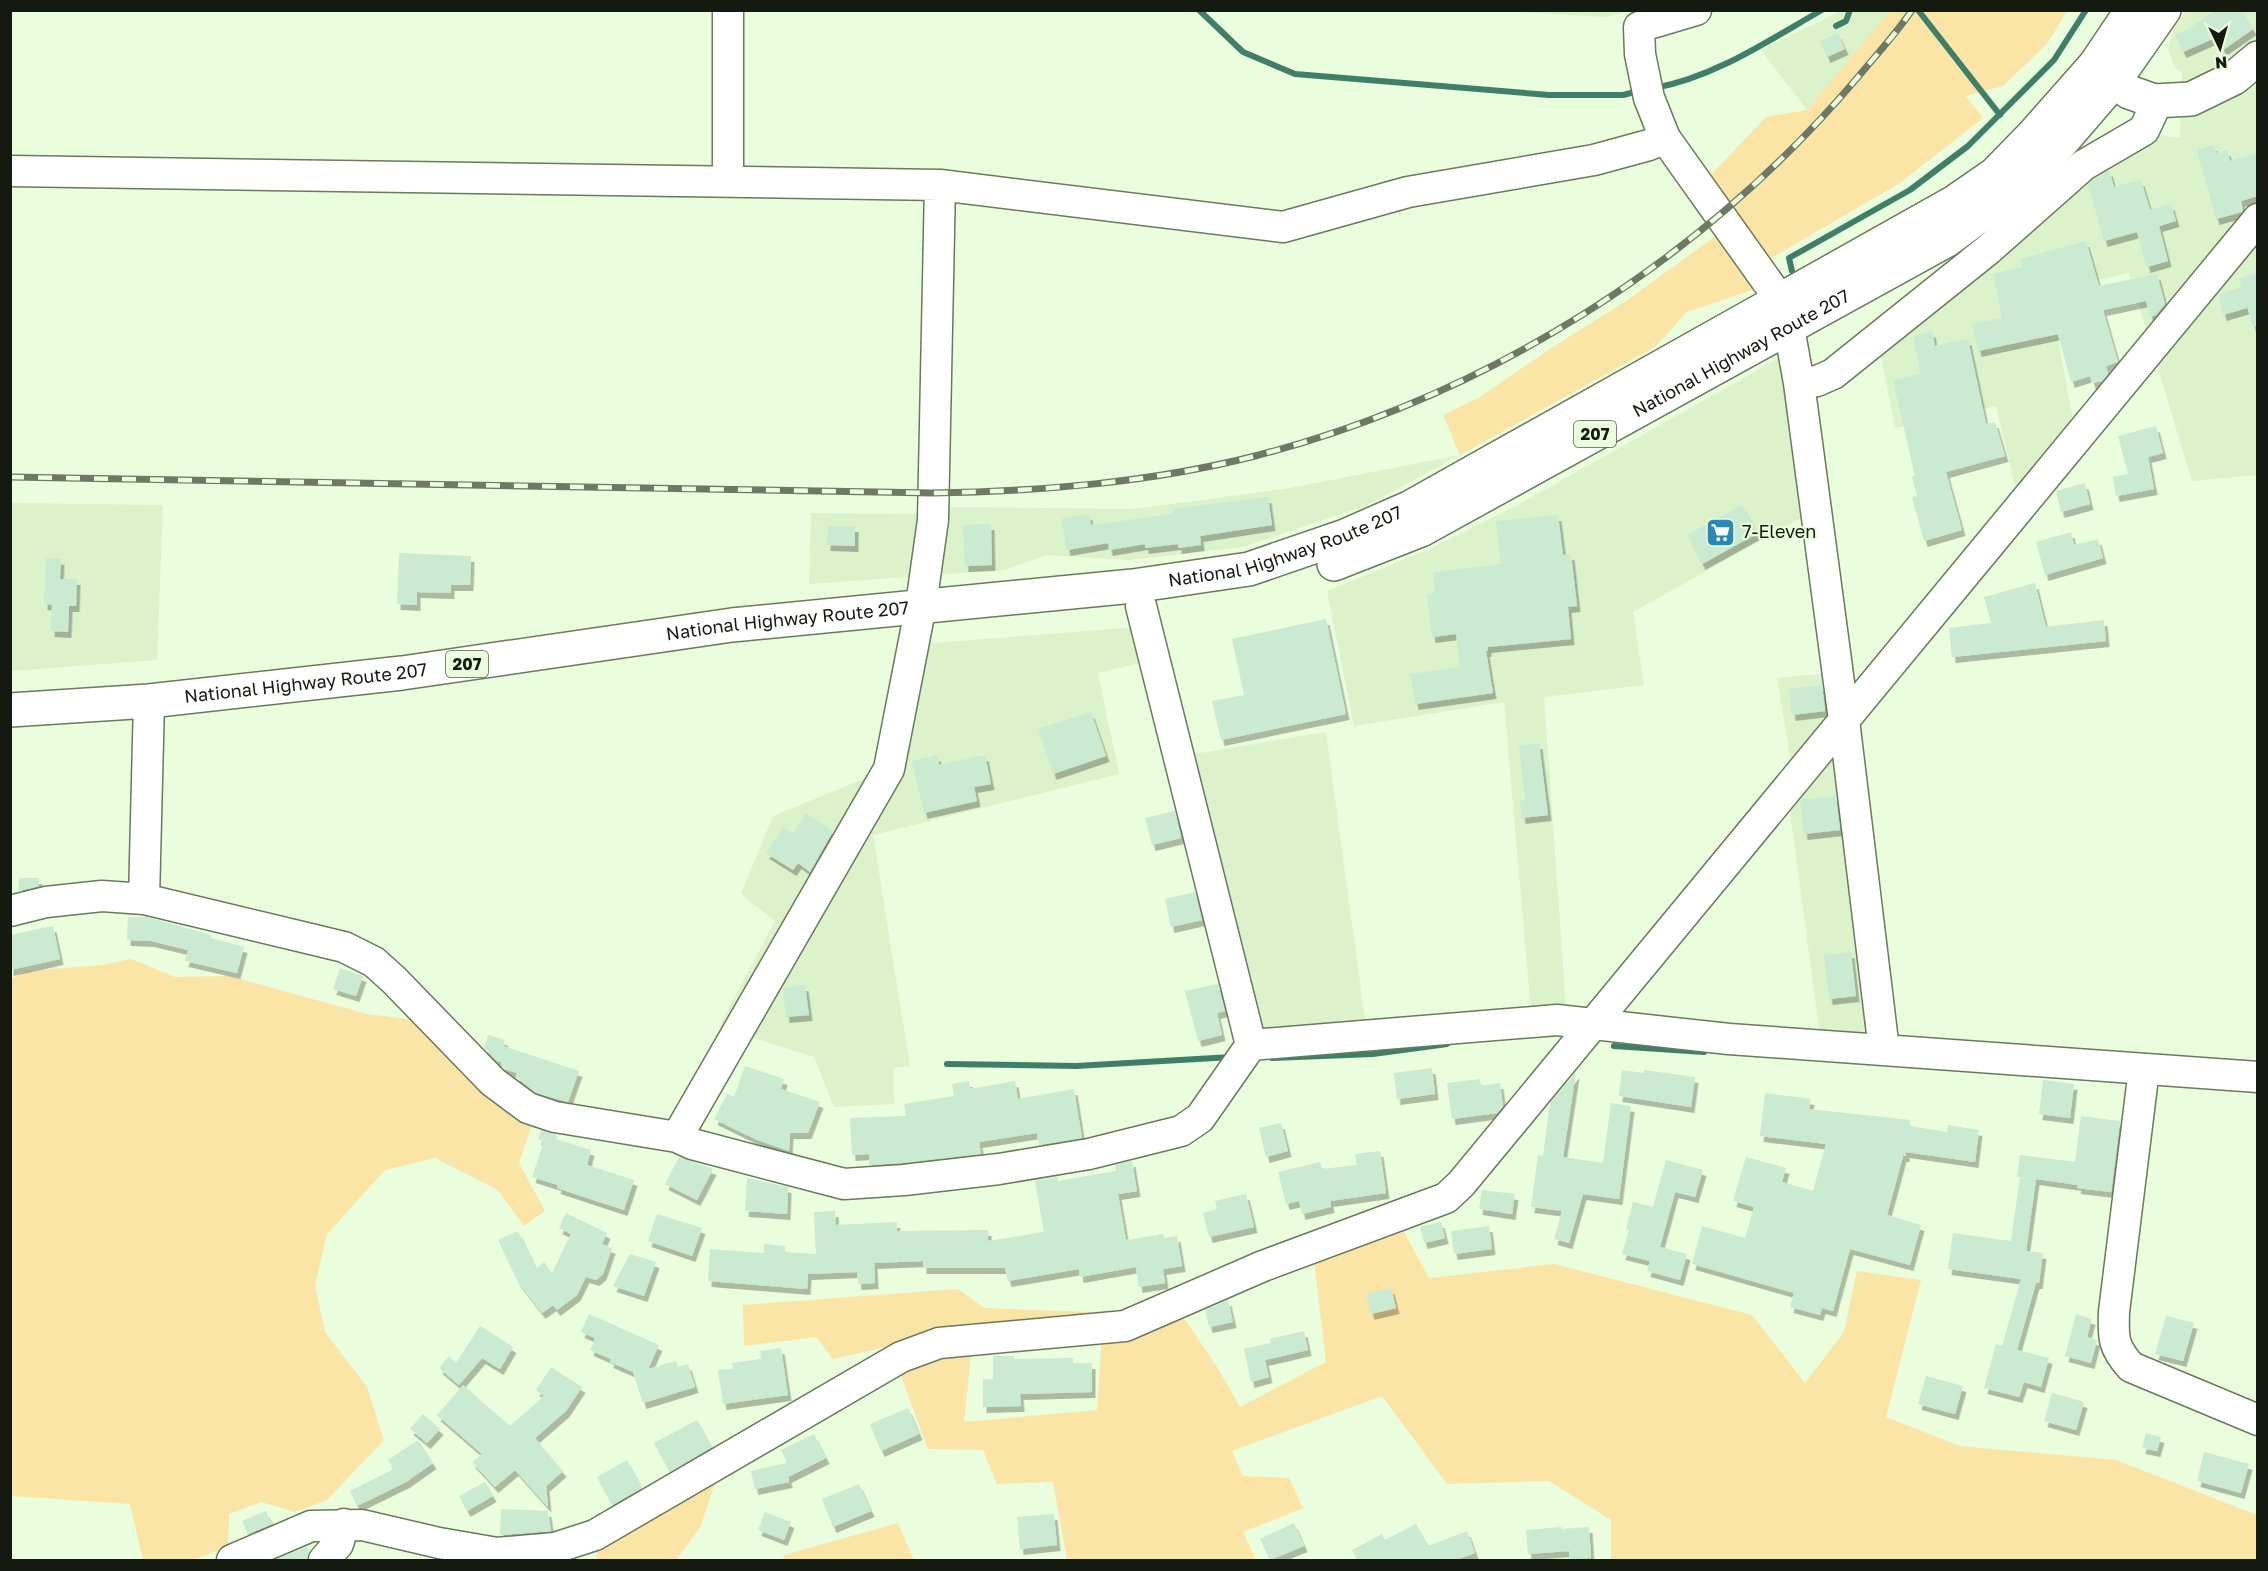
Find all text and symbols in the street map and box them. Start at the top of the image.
north arrow [2190,18,2250,78]
text: N [2214,52,2228,73]
street label: National Highway Route 207 [1628,284,1853,421]
road number: 207 [1574,421,1616,447]
street label: National Highway Route 207 [1167,500,1405,591]
supermarket icon: 7-Eleven [1705,516,1737,548]
place label: 7-Eleven [1742,520,1816,542]
street label: National Highway Route 207 [665,596,910,644]
road number: 207 [446,651,488,677]
street label: National Highway Route 207 [183,657,428,707]

